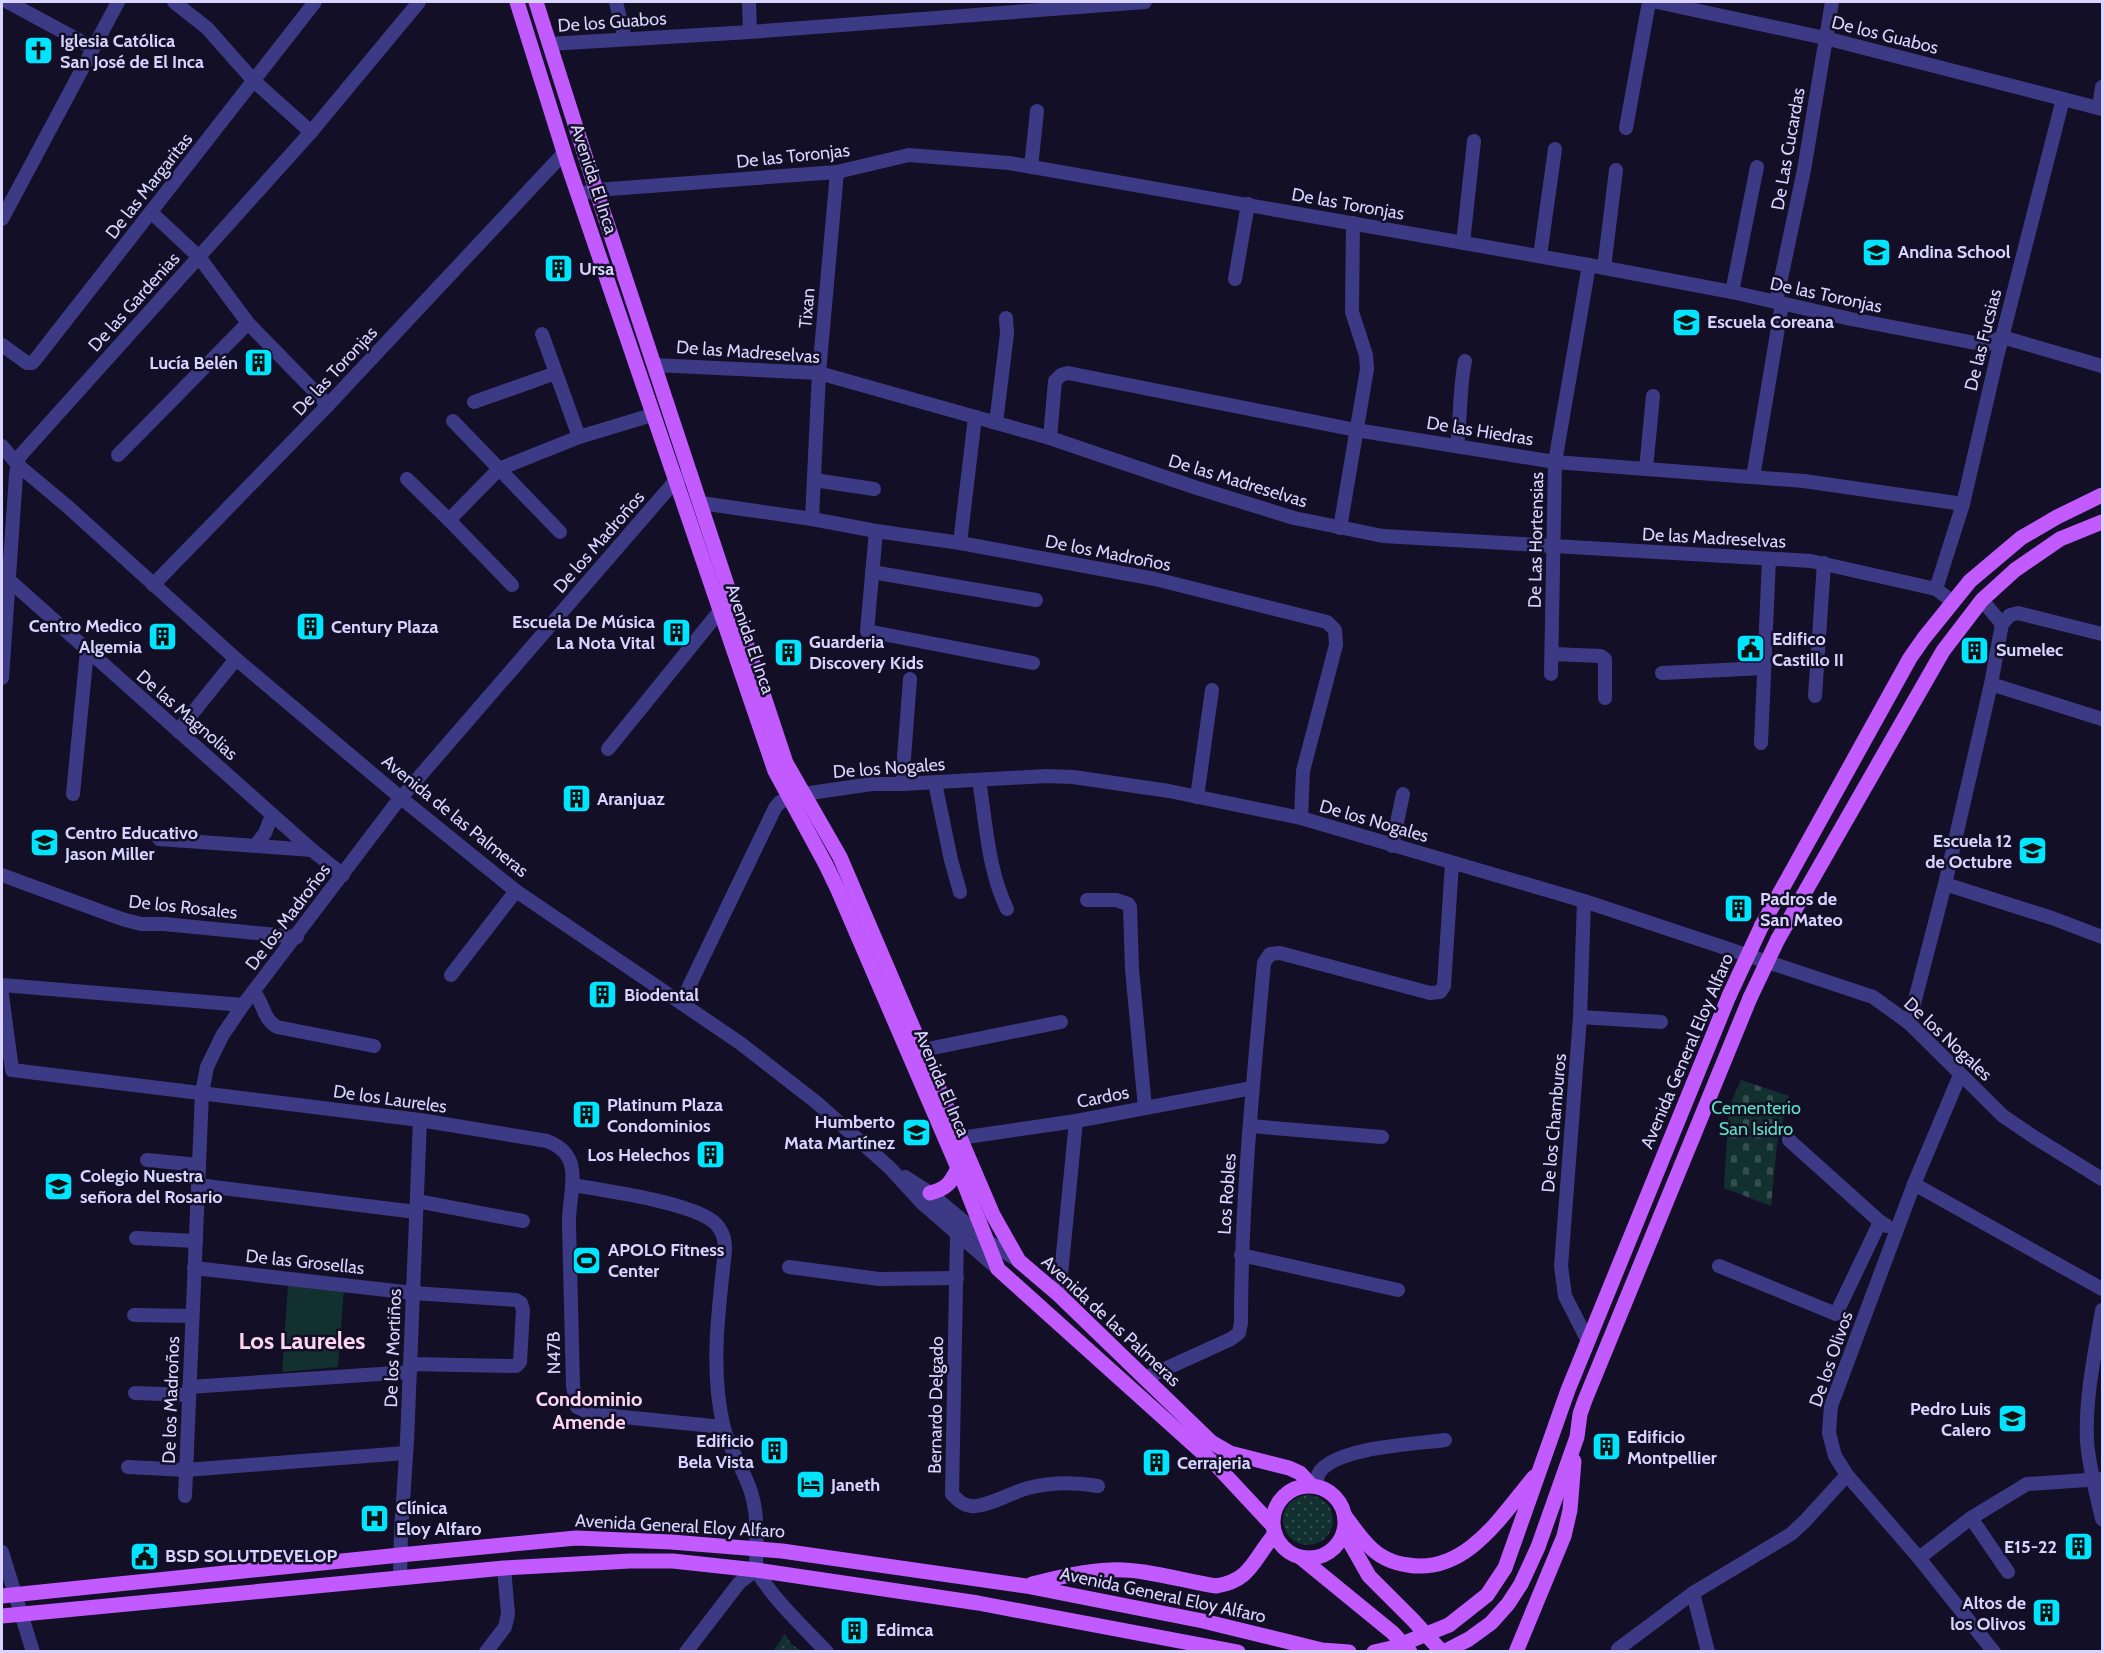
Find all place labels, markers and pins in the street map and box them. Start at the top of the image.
place label: Iglesia Católica San José de El Inca [60,30,204,73]
church icon: Iglesia Católica San José de El Inca [23,35,55,67]
school or university icon: Andina School [1861,236,1893,268]
place label: Andina School [1898,241,2011,263]
building icon: Ursa [542,253,574,285]
place label: Ursa [579,258,614,280]
school or university icon: Escuela Coreana [1670,306,1702,338]
place label: Escuela Coreana [1707,311,1834,333]
building icon: Lucía Belén [243,347,275,379]
place label: Lucía Belén [149,352,238,374]
building icon: Century Plaza [294,611,326,643]
place label: Escuela De Música La Nota Vital [512,611,655,654]
place label: Centro Medico Algemia [29,615,142,658]
place label: Century Plaza [331,616,438,638]
building icon: Escuela De Música La Nota Vital [660,616,692,648]
building icon: Centro Medico Algemia [147,620,179,652]
place label: Edifico Castillo II [1772,628,1844,671]
place label: Guarderia Discovery Kids [809,631,924,674]
public building icon: Edifico Castillo II [1735,633,1767,665]
building icon: Sumelec [1959,634,1991,666]
building icon: Guarderia Discovery Kids [772,636,804,668]
place label: Sumelec [1996,639,2063,661]
building icon: Aranjuaz [560,783,592,815]
place label: Aranjuaz [597,788,665,810]
place label: Centro Educativo Jason Miller [64,822,198,865]
school or university icon: Centro Educativo Jason Miller [28,827,60,859]
place label: Escuela 12 de Octubre [1925,830,2012,873]
school or university icon: Escuela 12 de Octubre [2017,835,2049,867]
place label: Padros de San Mateo [1760,888,1843,931]
building icon: Padros de San Mateo [1723,893,1755,925]
building icon: Biodental [587,979,619,1011]
place label: Biodental [624,984,699,1006]
place label: Platinum Plaza Condominios [607,1094,723,1137]
building icon: Platinum Plaza Condominios [570,1099,602,1131]
place label: Humberto Mata Martínez [784,1111,895,1154]
school or university icon: Humberto Mata Martínez [900,1116,932,1148]
building icon: Los Helechos [695,1139,727,1171]
place label: Los Helechos [587,1144,690,1166]
place label: Colegio Nuestra señora del Rosario [80,1165,223,1208]
school or university icon: Colegio Nuestra señora del Rosario [43,1170,75,1202]
place label: APOLO Fitness Center [608,1239,725,1282]
sports icon: APOLO Fitness Center [571,1244,603,1276]
place label: Pedro Luis Calero [1910,1398,1991,1441]
school or university icon: Pedro Luis Calero [1996,1403,2028,1435]
place label: Edificio Montpellier [1627,1426,1717,1469]
place label: Edificio Bela Vista [678,1430,754,1473]
building icon: Edificio Montpellier [1590,1431,1622,1463]
building icon: Edificio Bela Vista [759,1435,791,1467]
building icon: Cerrajeria [1140,1447,1172,1479]
place label: Cerrajeria [1177,1452,1251,1474]
hotel icon: Janeth [794,1469,826,1501]
place label: Janeth [830,1474,880,1496]
place label: Clínica Eloy Alfaro [396,1497,481,1540]
hospital icon: Clínica Eloy Alfaro [359,1502,391,1534]
building icon: E15-22 [2062,1531,2094,1563]
place label: E15-22 [2004,1536,2057,1558]
public building icon: BSD SOLUTDEVELOP [128,1540,160,1572]
place label: BSD SOLUTDEVELOP [165,1545,338,1567]
place label: Altos de los Olivos [1950,1592,2026,1635]
building icon: Altos de los Olivos [2031,1597,2063,1629]
building icon: Edimca [839,1614,871,1646]
place label: Edimca [876,1619,933,1641]

